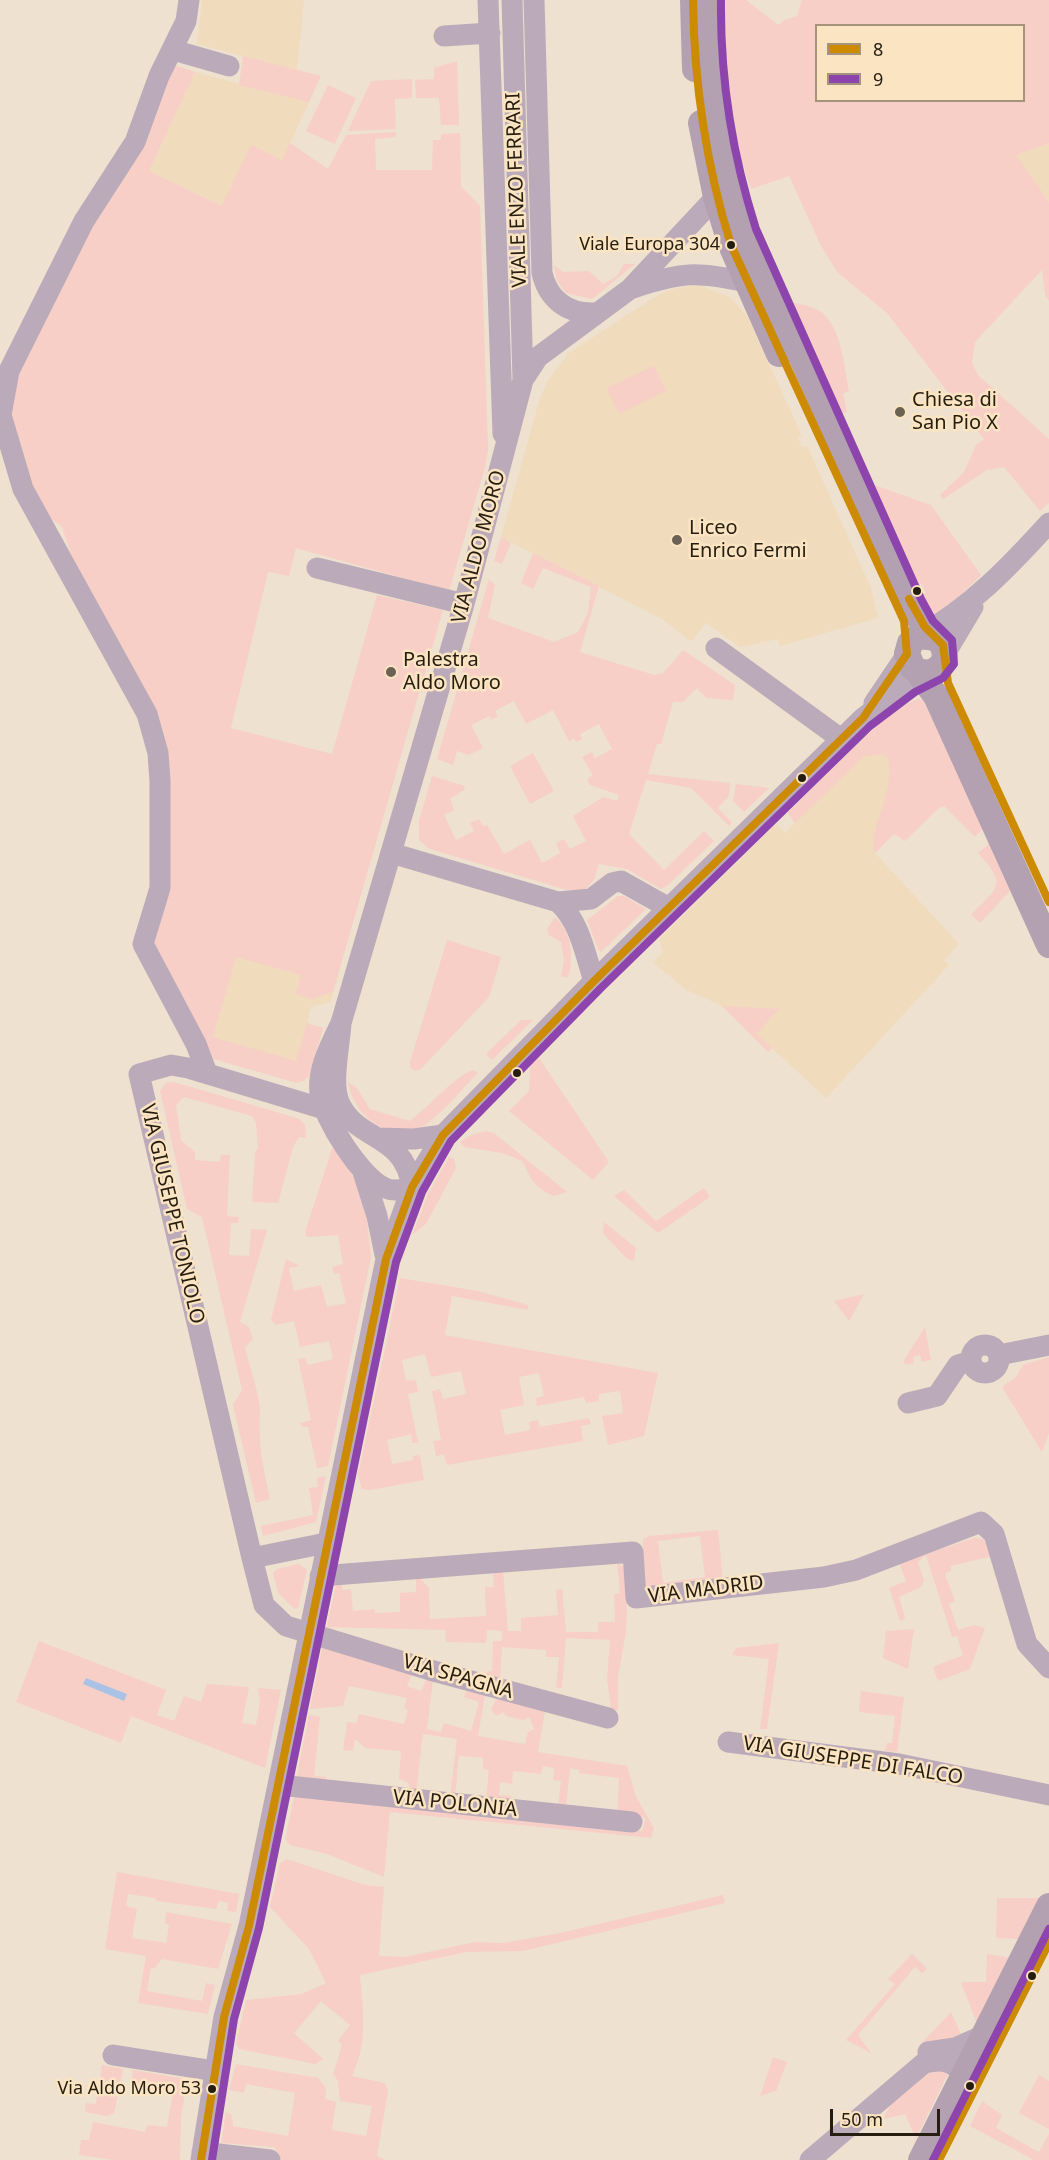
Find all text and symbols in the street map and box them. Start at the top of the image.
legend [815,24,1025,102]
text: 8 [873,37,883,61]
text: 9 [873,67,883,91]
street label: VIALE ENZO FERRARI [502,92,532,288]
place label: Viale Europa 304 [579,234,720,256]
marker: Viale Europa 304 [725,239,737,251]
place label: Chiesa di San Pio X [912,388,998,435]
marker: Chiesa di San Pio X [893,405,907,419]
street label: VIA ALDO MORO [447,468,511,626]
place label: Liceo Enrico Fermi [689,516,807,563]
marker: Liceo Enrico Fermi [670,533,684,547]
unlabelled marker [911,585,923,597]
place label: Palestra Aldo Moro [403,648,501,695]
marker: Palestra Aldo Moro [384,665,398,679]
unlabelled marker [796,772,808,784]
unlabelled marker [511,1067,523,1079]
street label: VIA GIUSEPPE TONIOLO [135,1102,209,1326]
street label: VIA MADRID [647,1571,765,1609]
street label: VIA SPAGNA [400,1650,516,1704]
street label: VIA GIUSEPPE DI FALCO [741,1732,965,1790]
street label: VIA POLONIA [392,1786,518,1822]
unlabelled marker [1026,1970,1038,1982]
place label: Via Aldo Moro 53 [58,2078,201,2100]
unlabelled marker [964,2080,976,2092]
marker: Via Aldo Moro 53 [206,2083,218,2095]
scale bar [833,2097,942,2135]
text: 50 m [841,2107,883,2131]

